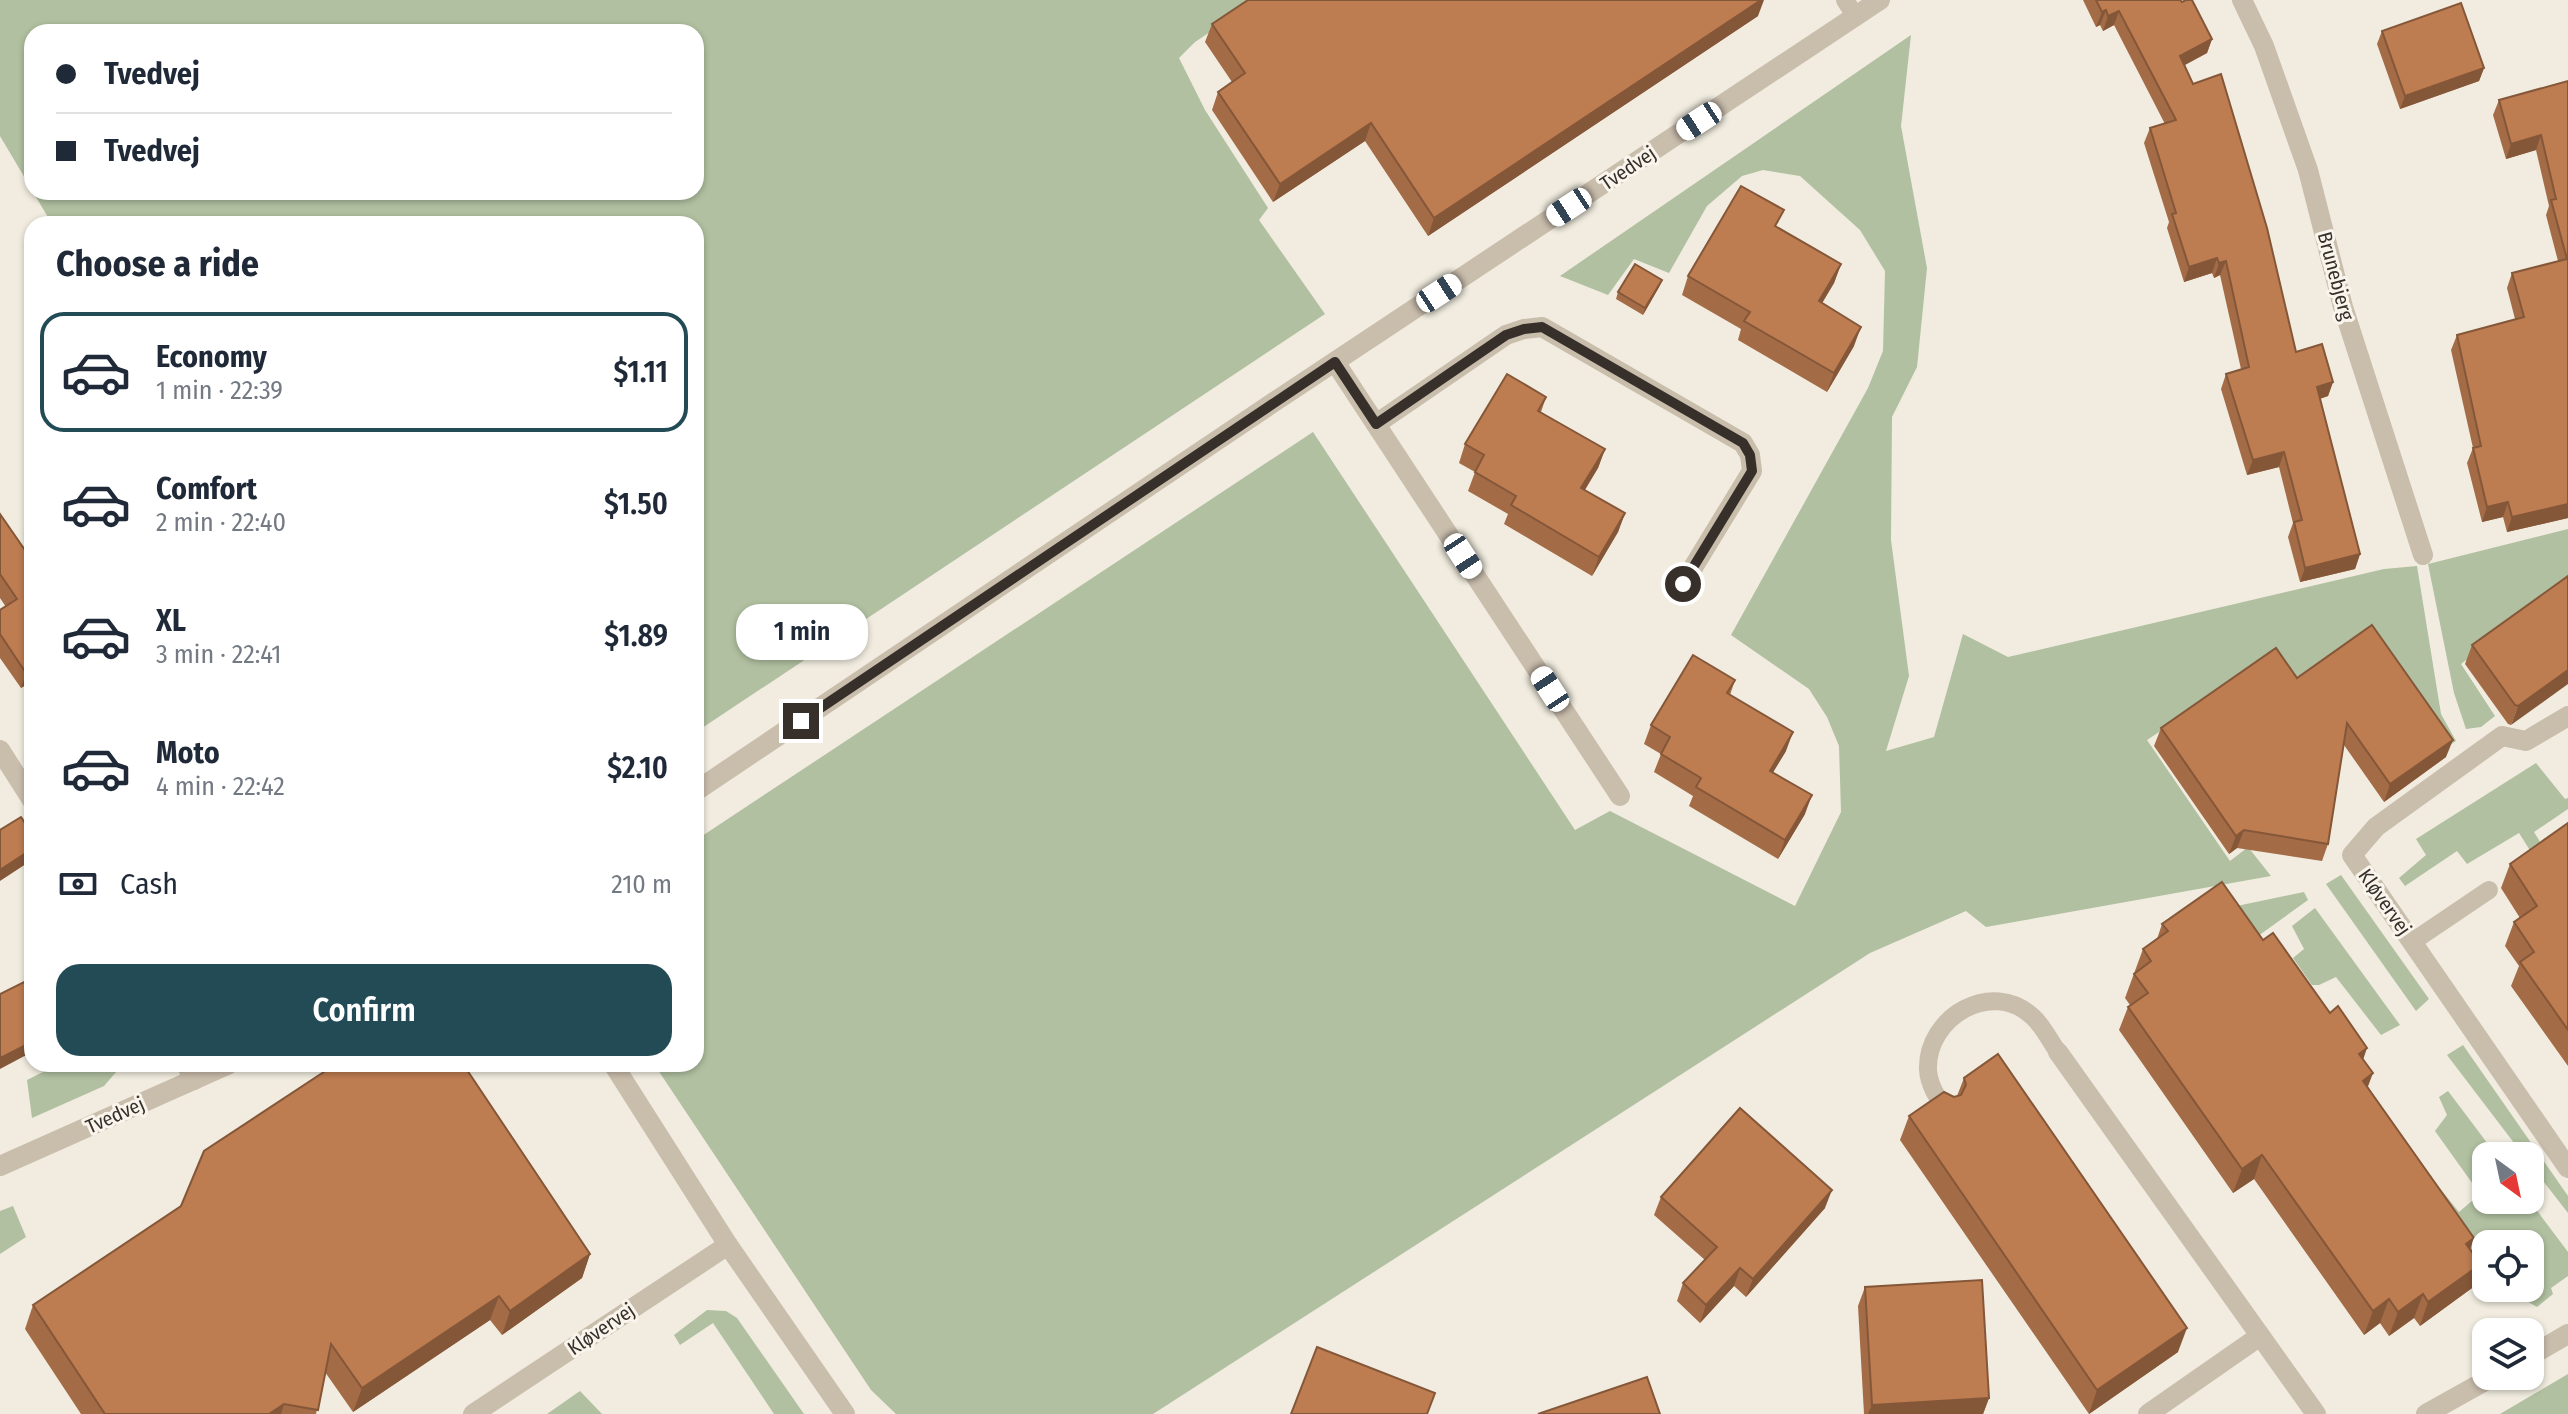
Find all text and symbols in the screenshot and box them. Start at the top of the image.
text: Tvedvej [104,56,200,92]
car [1672,98,1726,144]
text: Tvedvej [104,133,200,169]
street label: Tvedvej [1596,141,1660,195]
car [1542,184,1596,230]
street label: Brunebjerg [2313,229,2359,323]
text: Choose a ride [56,242,259,286]
car [1412,270,1466,316]
icon: car [60,336,132,408]
text: Economy [156,339,267,375]
text: $1.11 [613,354,668,390]
text: 1 min · 22:39 [156,375,283,406]
icon: car [60,468,132,540]
text: Comfort [156,471,257,507]
text: $1.50 [604,486,668,522]
text: 2 min · 22:40 [156,507,286,538]
car [1440,529,1486,583]
route start [1665,566,1701,602]
icon: car [60,600,132,672]
text: XL [156,603,186,639]
callout: 1 min [735,605,867,661]
text: 1 min [774,616,830,647]
text: $1.89 [604,618,668,654]
text: 3 min · 22:41 [156,639,281,670]
car [1527,662,1573,716]
route end [783,703,819,739]
icon: car [60,732,132,804]
text: Moto [156,735,220,771]
text: $2.10 [607,750,668,786]
text: 4 min · 22:42 [156,771,285,802]
icon: cash [56,862,100,906]
street label: Kløvervej [2353,864,2417,940]
text: Cash [120,866,178,902]
text: 210 m [611,869,672,900]
button: Confirm [56,964,672,1056]
street label: Tvedvej [82,1092,148,1138]
north arrow [2472,1142,2544,1214]
map controls [2472,1142,2544,1390]
button: locate [2472,1230,2544,1302]
street label: Kløvervej [563,1298,639,1360]
button: layers [2472,1318,2544,1390]

